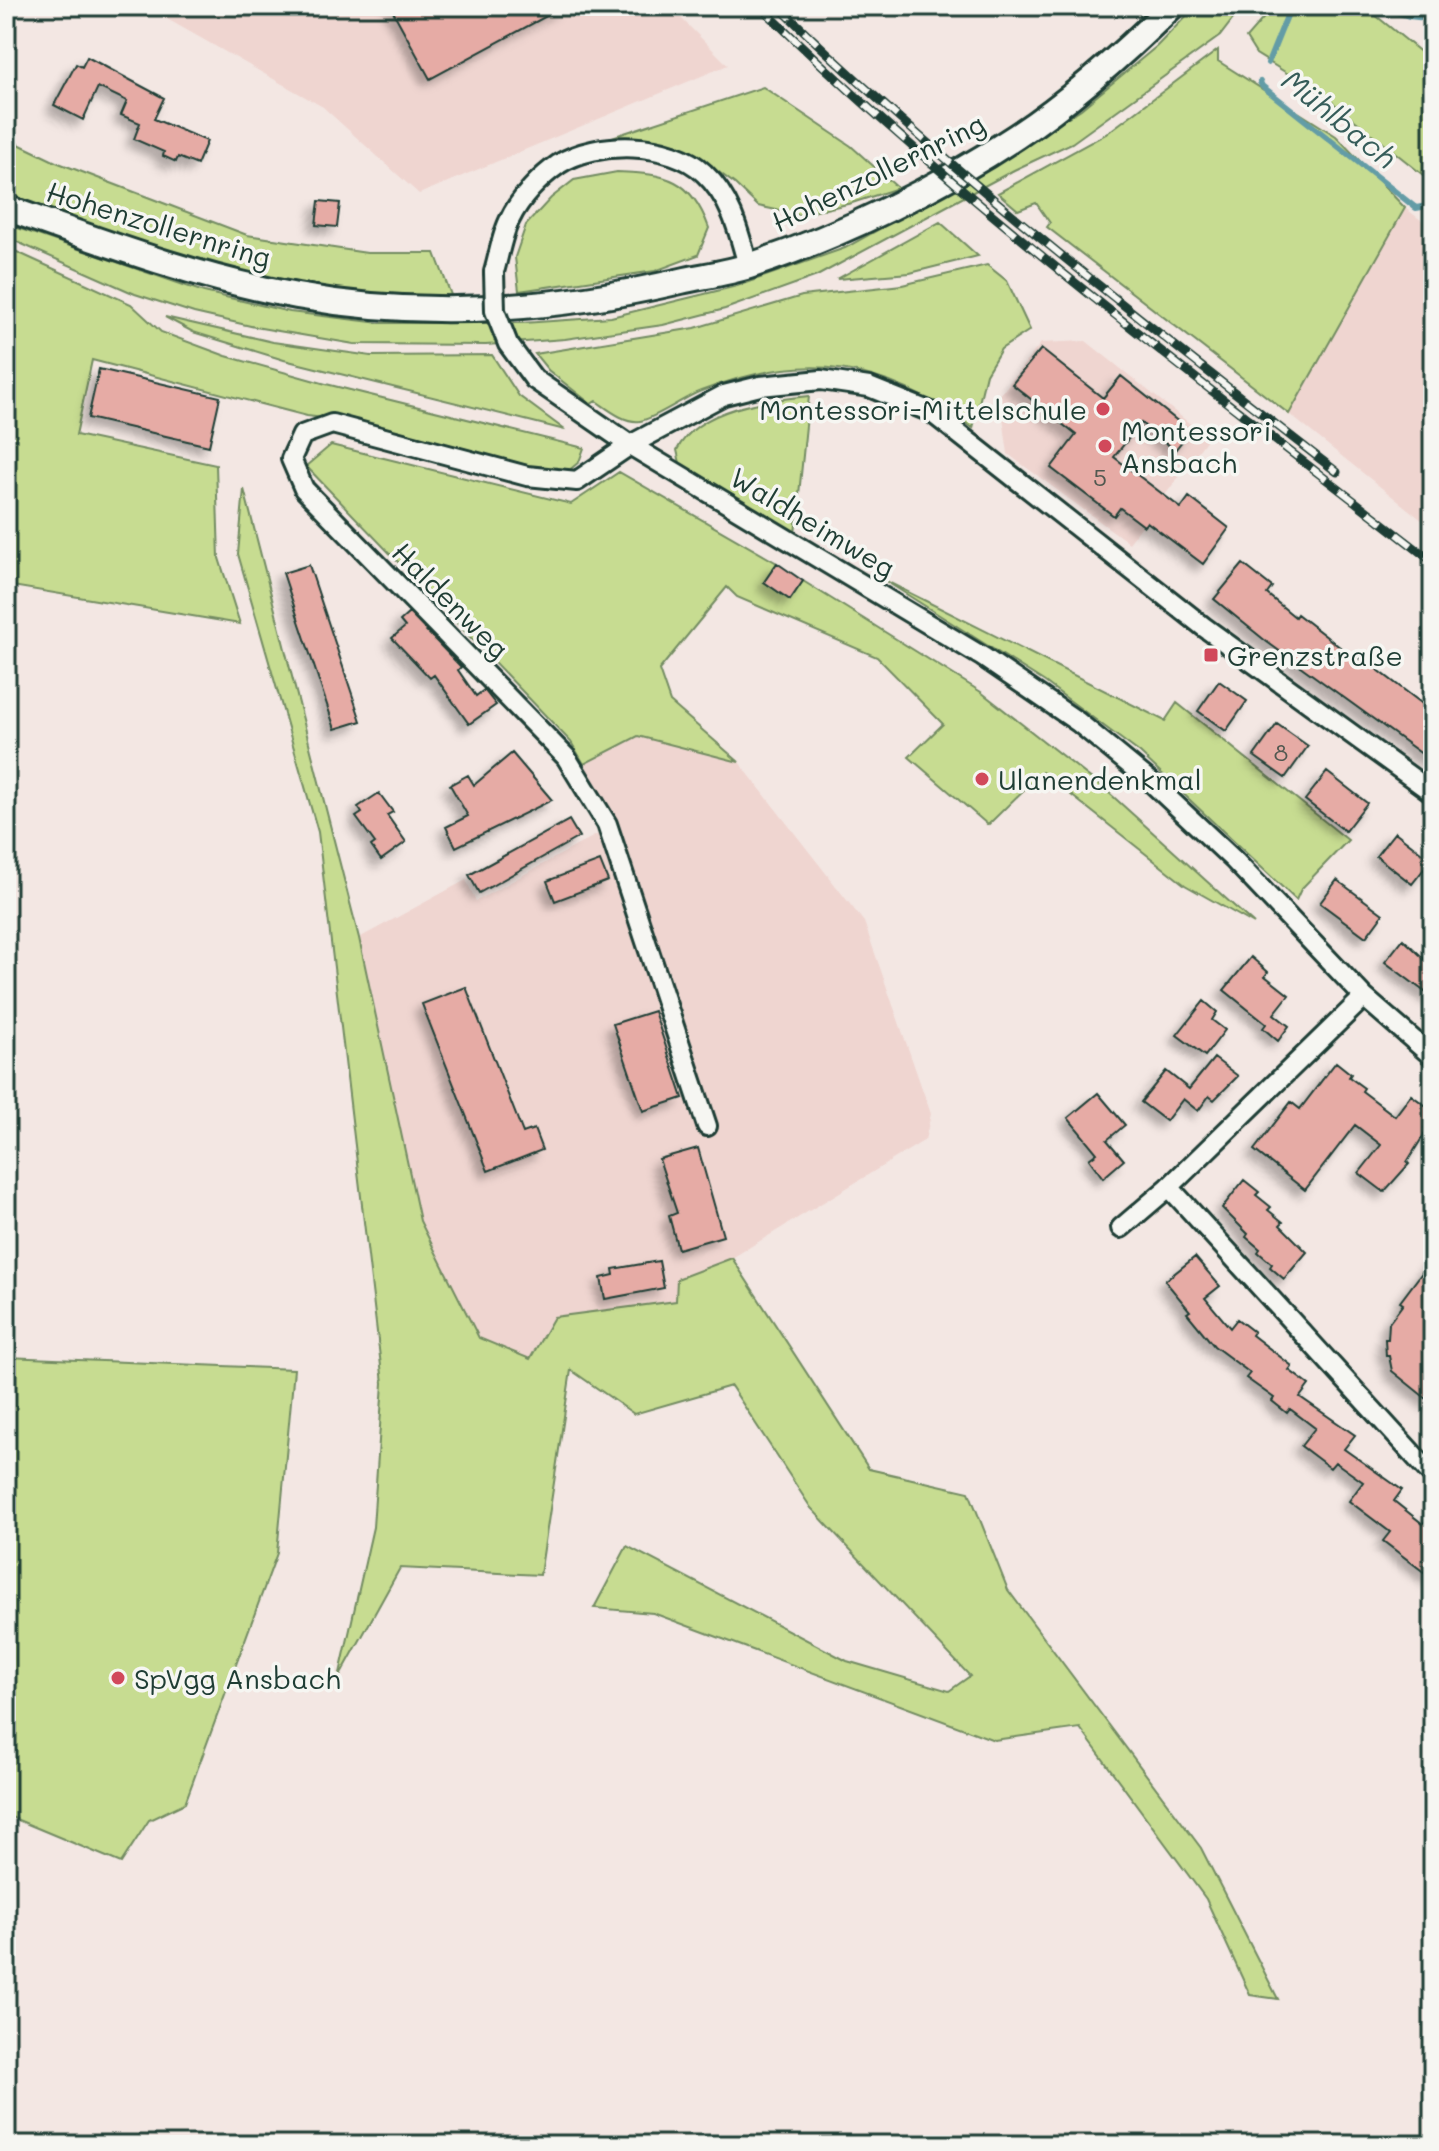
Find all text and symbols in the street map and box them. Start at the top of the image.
water label: Mühlbach [1274,59,1406,177]
street label: Hohenzollernring [766,105,990,239]
street label: Hohenzollernring [42,173,276,275]
place label: Montessori-Mittelschule [759,391,1087,427]
marker: Montessori-Mittelschule [1094,400,1112,418]
place label: Montessori Ansbach [1121,412,1272,480]
marker: Montessori Ansbach [1096,437,1114,455]
street label: Waldheimweg [724,459,902,585]
house number: 5 [1093,461,1107,492]
street label: Haldenweg [385,534,517,666]
place label: Grenzstraße [1227,637,1403,673]
marker: Grenzstraße [1202,646,1220,664]
house number: 8 [1274,736,1288,767]
place label: Ulanendenkmal [998,761,1202,797]
marker: Ulanendenkmal [973,770,991,788]
place label: SpVgg Ansbach [134,1660,341,1696]
marker: SpVgg Ansbach [109,1669,127,1687]

